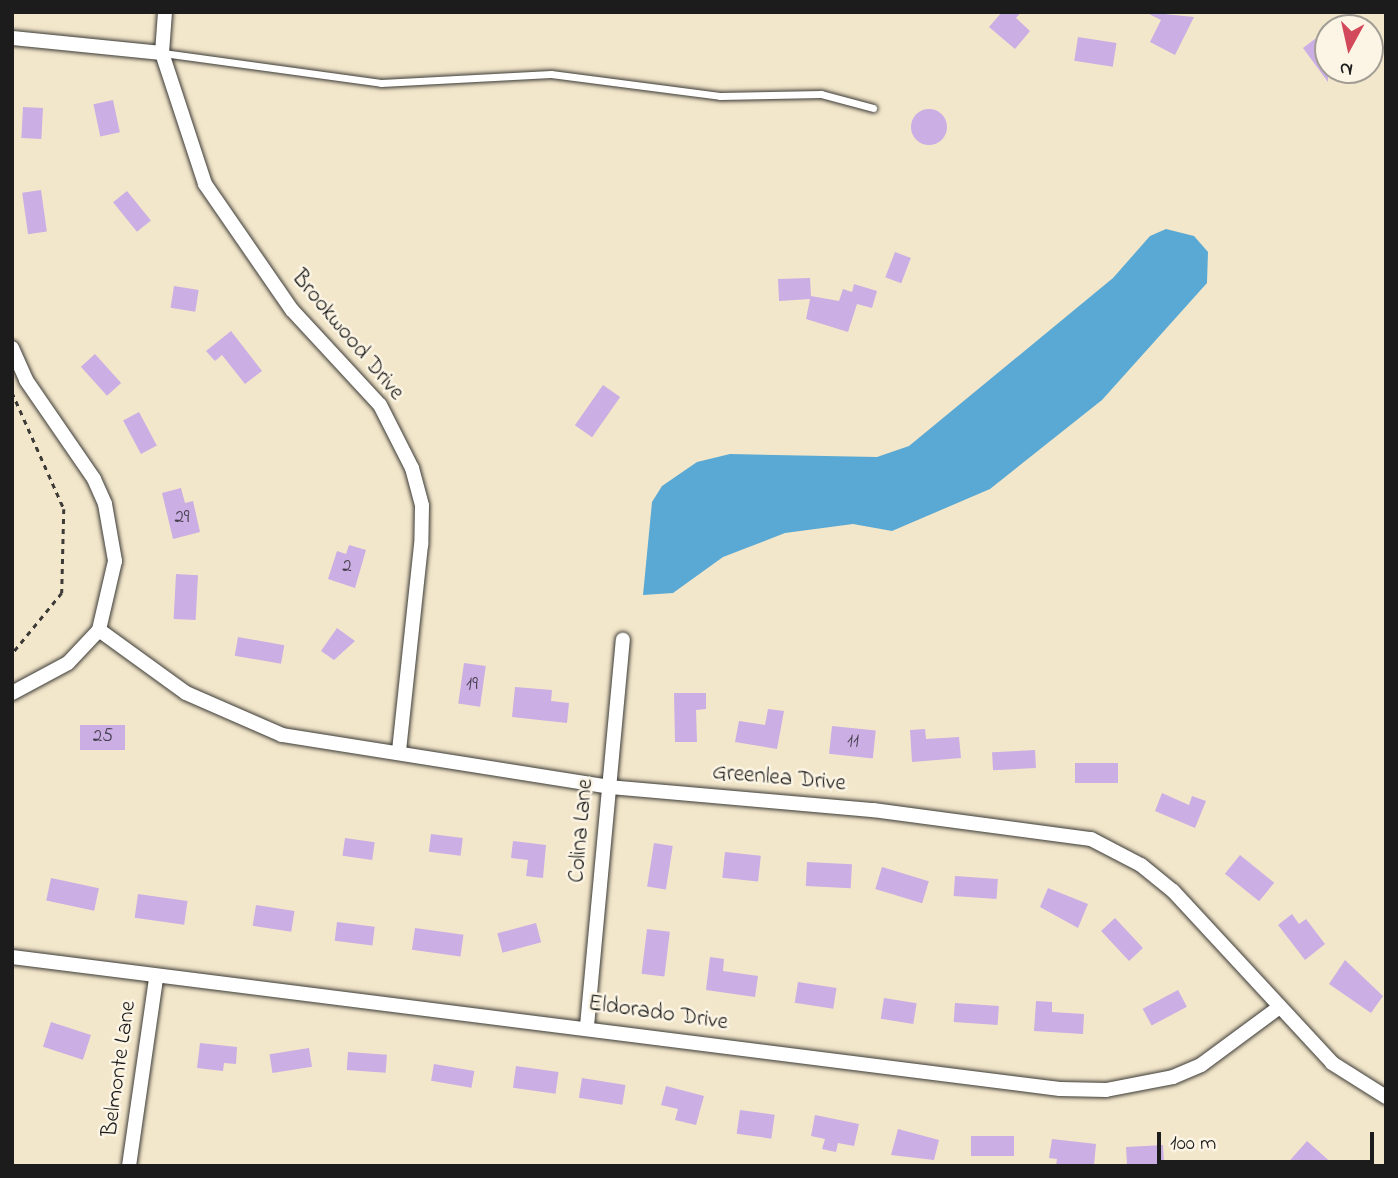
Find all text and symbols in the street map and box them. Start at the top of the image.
north arrow [1314,14,1384,84]
text: N [1338,54,1355,83]
street label: Brookwood Drive [285,265,409,407]
house number: 29 [174,507,190,529]
house number: 2 [342,556,352,578]
house number: 19 [466,674,478,696]
house number: 25 [93,726,113,748]
house number: 11 [847,731,859,753]
street label: Greenlea Drive [711,759,847,799]
street label: Colina Lane [564,778,600,884]
street label: Eldorado Drive [586,991,730,1037]
street label: Belmonte Lane [97,999,143,1139]
scale bar [1160,1118,1377,1162]
text: 100 m [1170,1129,1216,1159]

